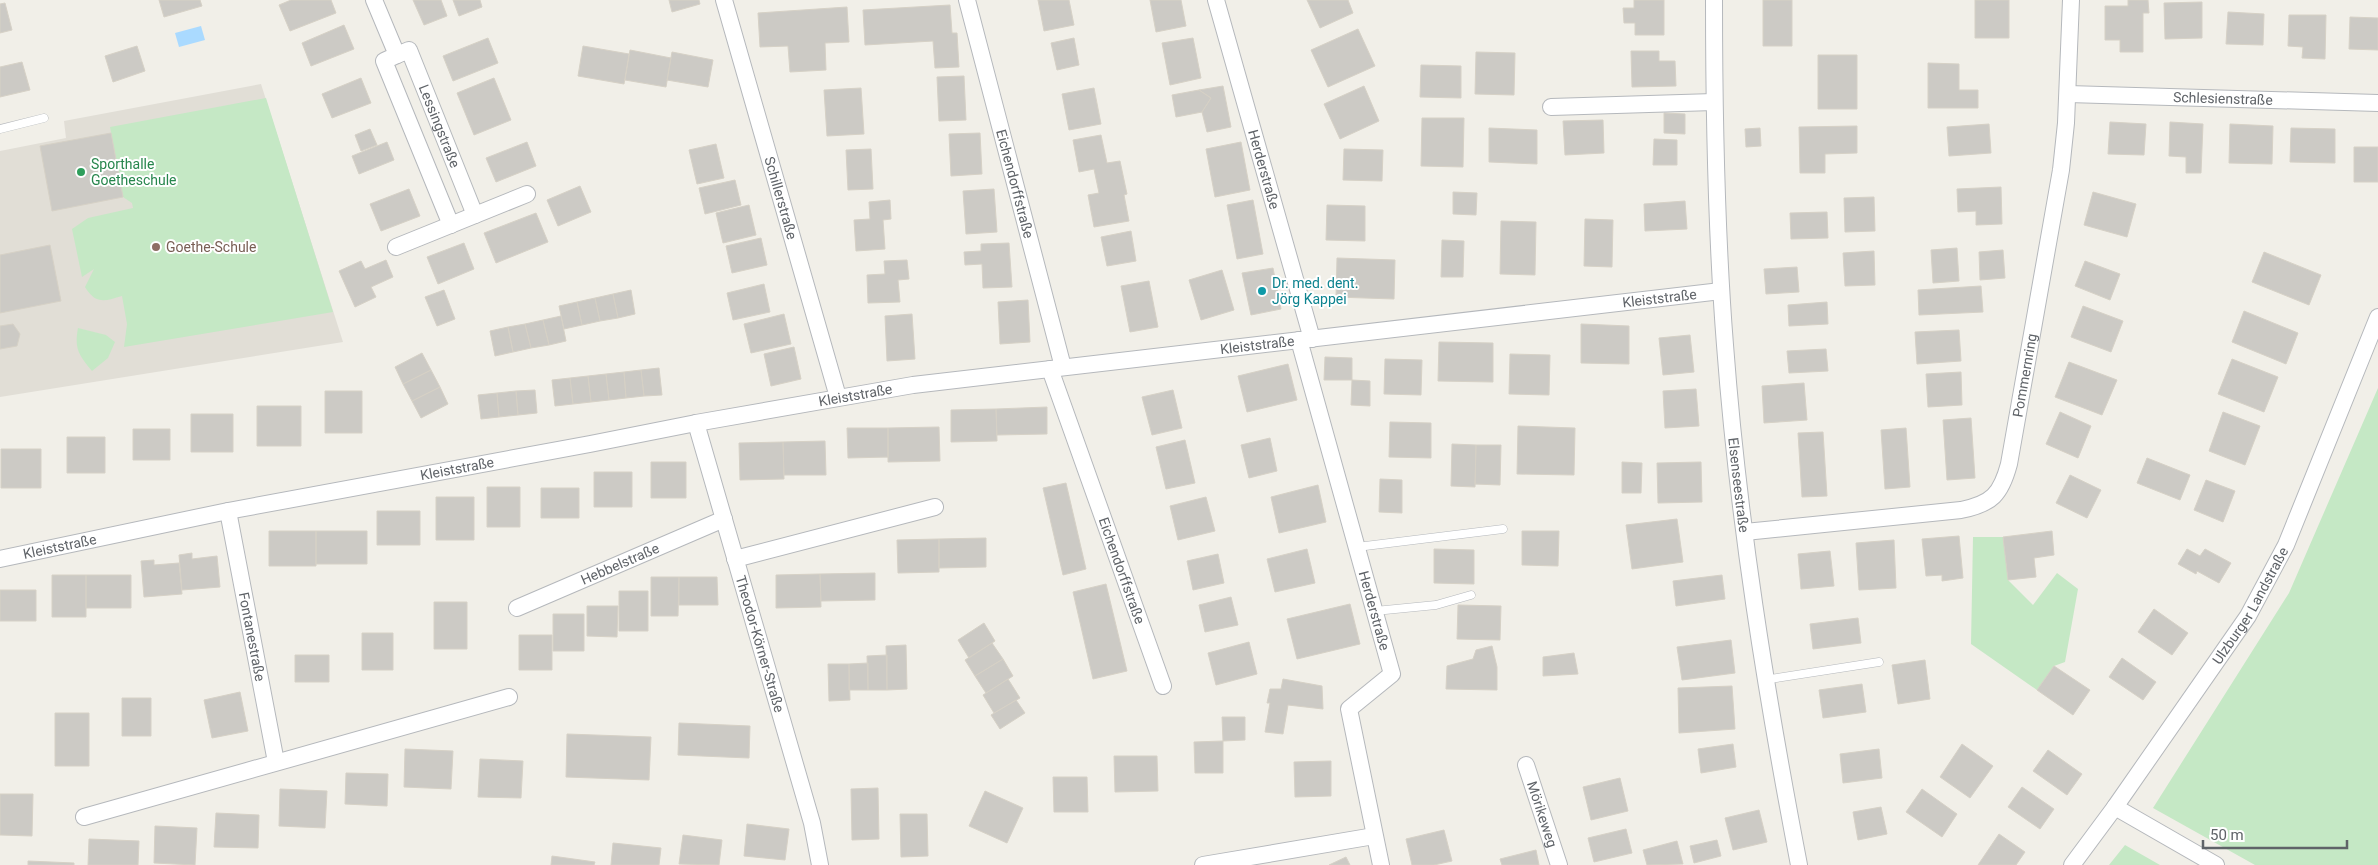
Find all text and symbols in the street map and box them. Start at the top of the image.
street label: Lessingstraße [416,82,463,170]
street label: Schlesienstraße [2173,89,2273,108]
street label: Eichendorffstraße [993,128,1037,240]
street label: Herderstraße [1245,128,1283,211]
street label: Schillerstraße [761,155,800,241]
place label: Sporthalle Goetheschule [91,156,176,188]
marker: Sporthalle Goetheschule [75,166,87,178]
place label: Goethe-Schule [166,239,256,255]
marker: Goethe-Schule [150,241,162,253]
place label: Dr. med. dent. Jörg Kappei [1272,275,1358,307]
marker: Dr. med. dent. Jörg Kappei [1256,285,1268,297]
street label: Kleiststraße [1621,286,1697,310]
street label: Pommernring [2009,332,2040,419]
street label: Kleiststraße [1219,333,1295,357]
street label: Kleiststraße [817,381,893,409]
street label: Elsenseestraße [1725,437,1752,534]
street label: Kleiststraße [419,454,495,483]
street label: Eichendorffstraße [1096,515,1148,626]
street label: Kleiststraße [22,531,98,562]
street label: Hebbelstraße [578,540,662,588]
street label: Ulzburger Landstraße [2209,544,2291,667]
street label: Herderstraße [1356,569,1393,652]
street label: Theodor-Körner-Straße [733,574,788,714]
street label: Fontanestraße [236,591,268,683]
street label: Mörikeweg [1524,779,1561,849]
scale bar [2203,818,2347,850]
text: 50 m [2210,826,2244,844]

